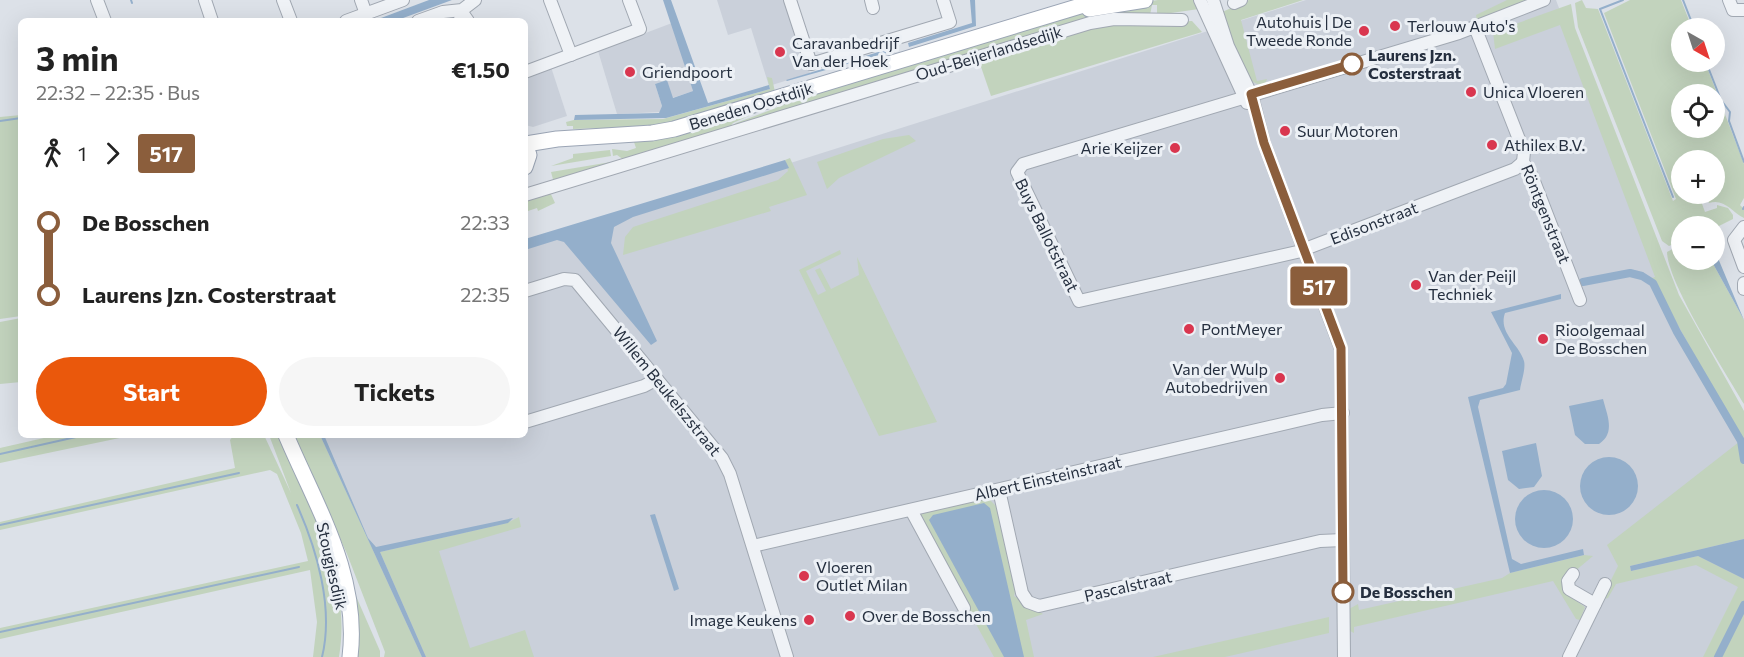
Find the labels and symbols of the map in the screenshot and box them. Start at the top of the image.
place label: Autohuis | De Tweede Ronde [1246,12,1352,49]
place label: Terlouw Auto's [1407,16,1516,35]
north arrow [1671,18,1725,72]
marker: Terlouw Auto's [1388,19,1402,33]
street label: Oud-Beijerlandsedijk [913,21,1065,84]
marker: Autohuis | De Tweede Ronde [1357,24,1371,38]
place label: Caravanbedrijf Van der Hoek [792,33,900,70]
marker: Caravanbedrijf Van der Hoek [773,45,787,59]
place label: Laurens Jzn. Costerstraat [1368,45,1462,82]
marker: Laurens Jzn. Costerstraat [1341,53,1363,75]
place label: Griendpoort [642,62,733,81]
marker: Griendpoort [623,65,637,79]
street label: Beneden Oostdijk [687,78,815,133]
place label: Unica Vloeren [1483,82,1584,101]
marker: Unica Vloeren [1464,85,1478,99]
place label: Suur Motoren [1297,121,1398,140]
marker: Suur Motoren [1278,124,1292,138]
place label: Athilex B.V. [1504,135,1585,154]
place label: Arie Keijzer [1080,138,1164,157]
marker: Athilex B.V. [1485,138,1499,152]
marker: Arie Keijzer [1168,141,1182,155]
street label: Röntgenstraat [1518,162,1575,266]
street label: Buys Ballotstraat [1012,175,1083,295]
street label: Edisonstraat [1327,197,1421,248]
line badge: 517 [1284,266,1354,306]
place label: Van der Peijl Techniek [1428,266,1516,303]
marker: Van der Peijl Techniek [1409,278,1423,292]
place label: PontMeyer [1201,319,1283,338]
place label: Rioolgemaal De Bosschen [1555,320,1647,357]
street label: Willem Beukelszstraat [609,322,726,460]
marker: PontMeyer [1182,322,1196,336]
marker: Rioolgemaal De Bosschen [1536,332,1550,346]
place label: Van der Wulp Autobedrijven [1165,359,1268,396]
marker: Van der Wulp Autobedrijven [1273,371,1287,385]
street label: Albert Einsteinstraat [972,451,1124,504]
street label: Stougjesdijk [313,521,352,612]
place label: Vloeren Outlet Milan [816,557,908,594]
street label: Pascalstraat [1082,566,1174,605]
marker: Vloeren Outlet Milan [797,569,811,583]
marker: De Bosschen [1332,581,1354,603]
place label: De Bosschen [1360,582,1453,601]
place label: Over de Bosschen [862,606,991,625]
marker: Over de Bosschen [843,609,857,623]
place label: Image Keukens [689,610,797,629]
marker: Image Keukens [802,613,816,627]

